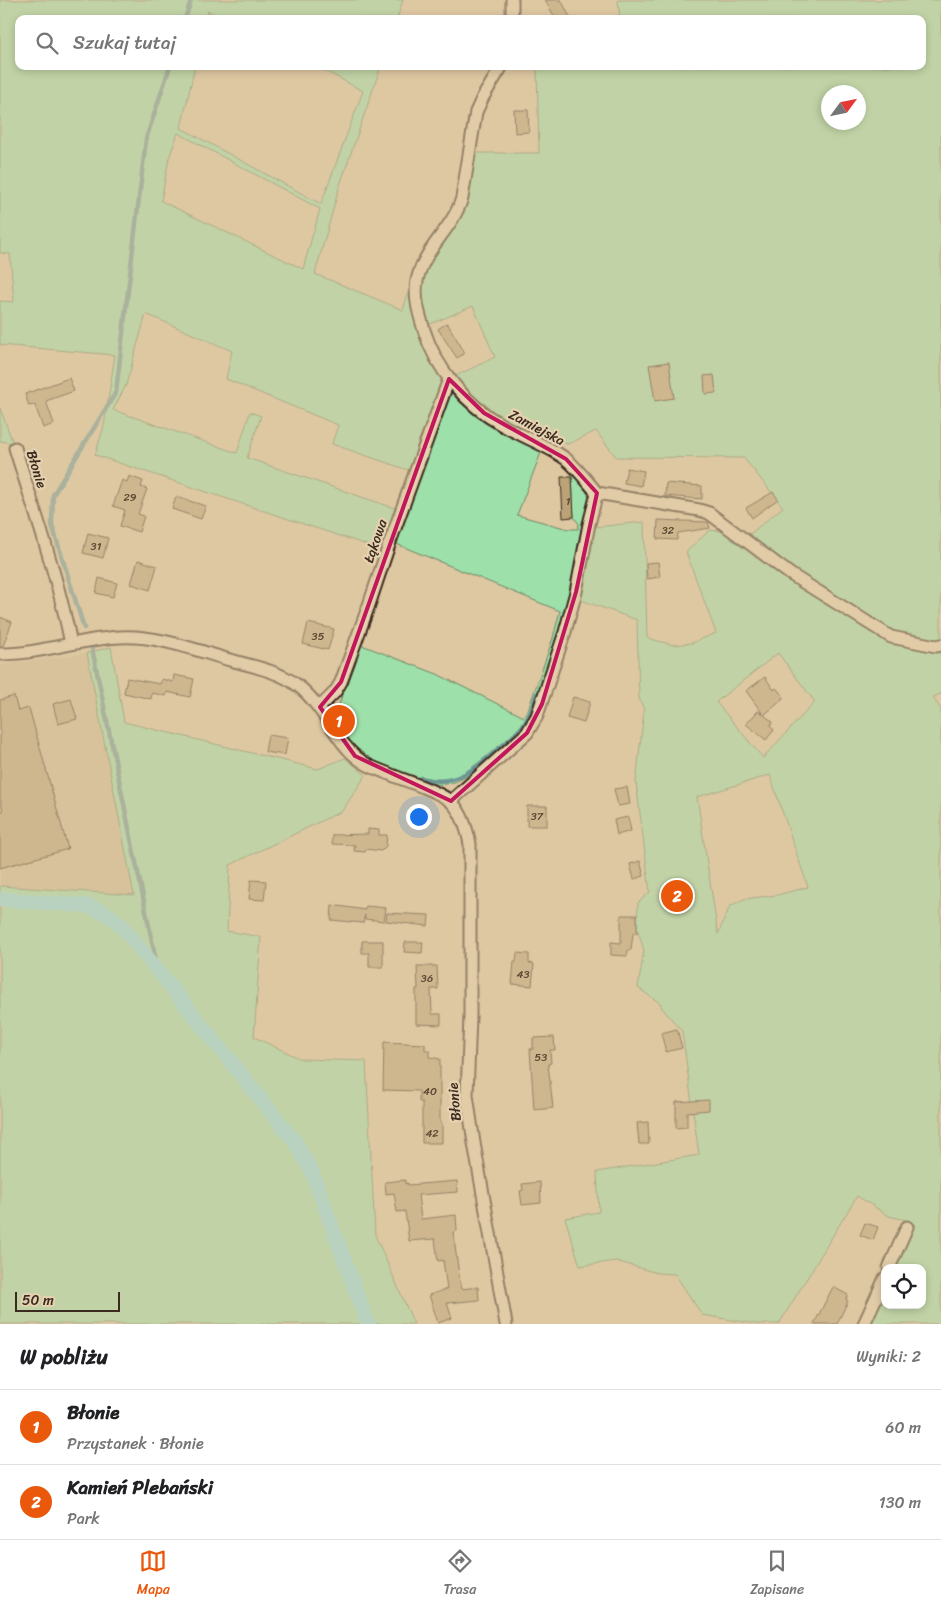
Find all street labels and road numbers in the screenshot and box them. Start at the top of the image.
street label: Zamiejska [504,402,569,453]
street label: Błonie [19,447,54,492]
street label: Łąkowa [356,515,395,566]
street label: Błonie [440,1081,469,1122]

